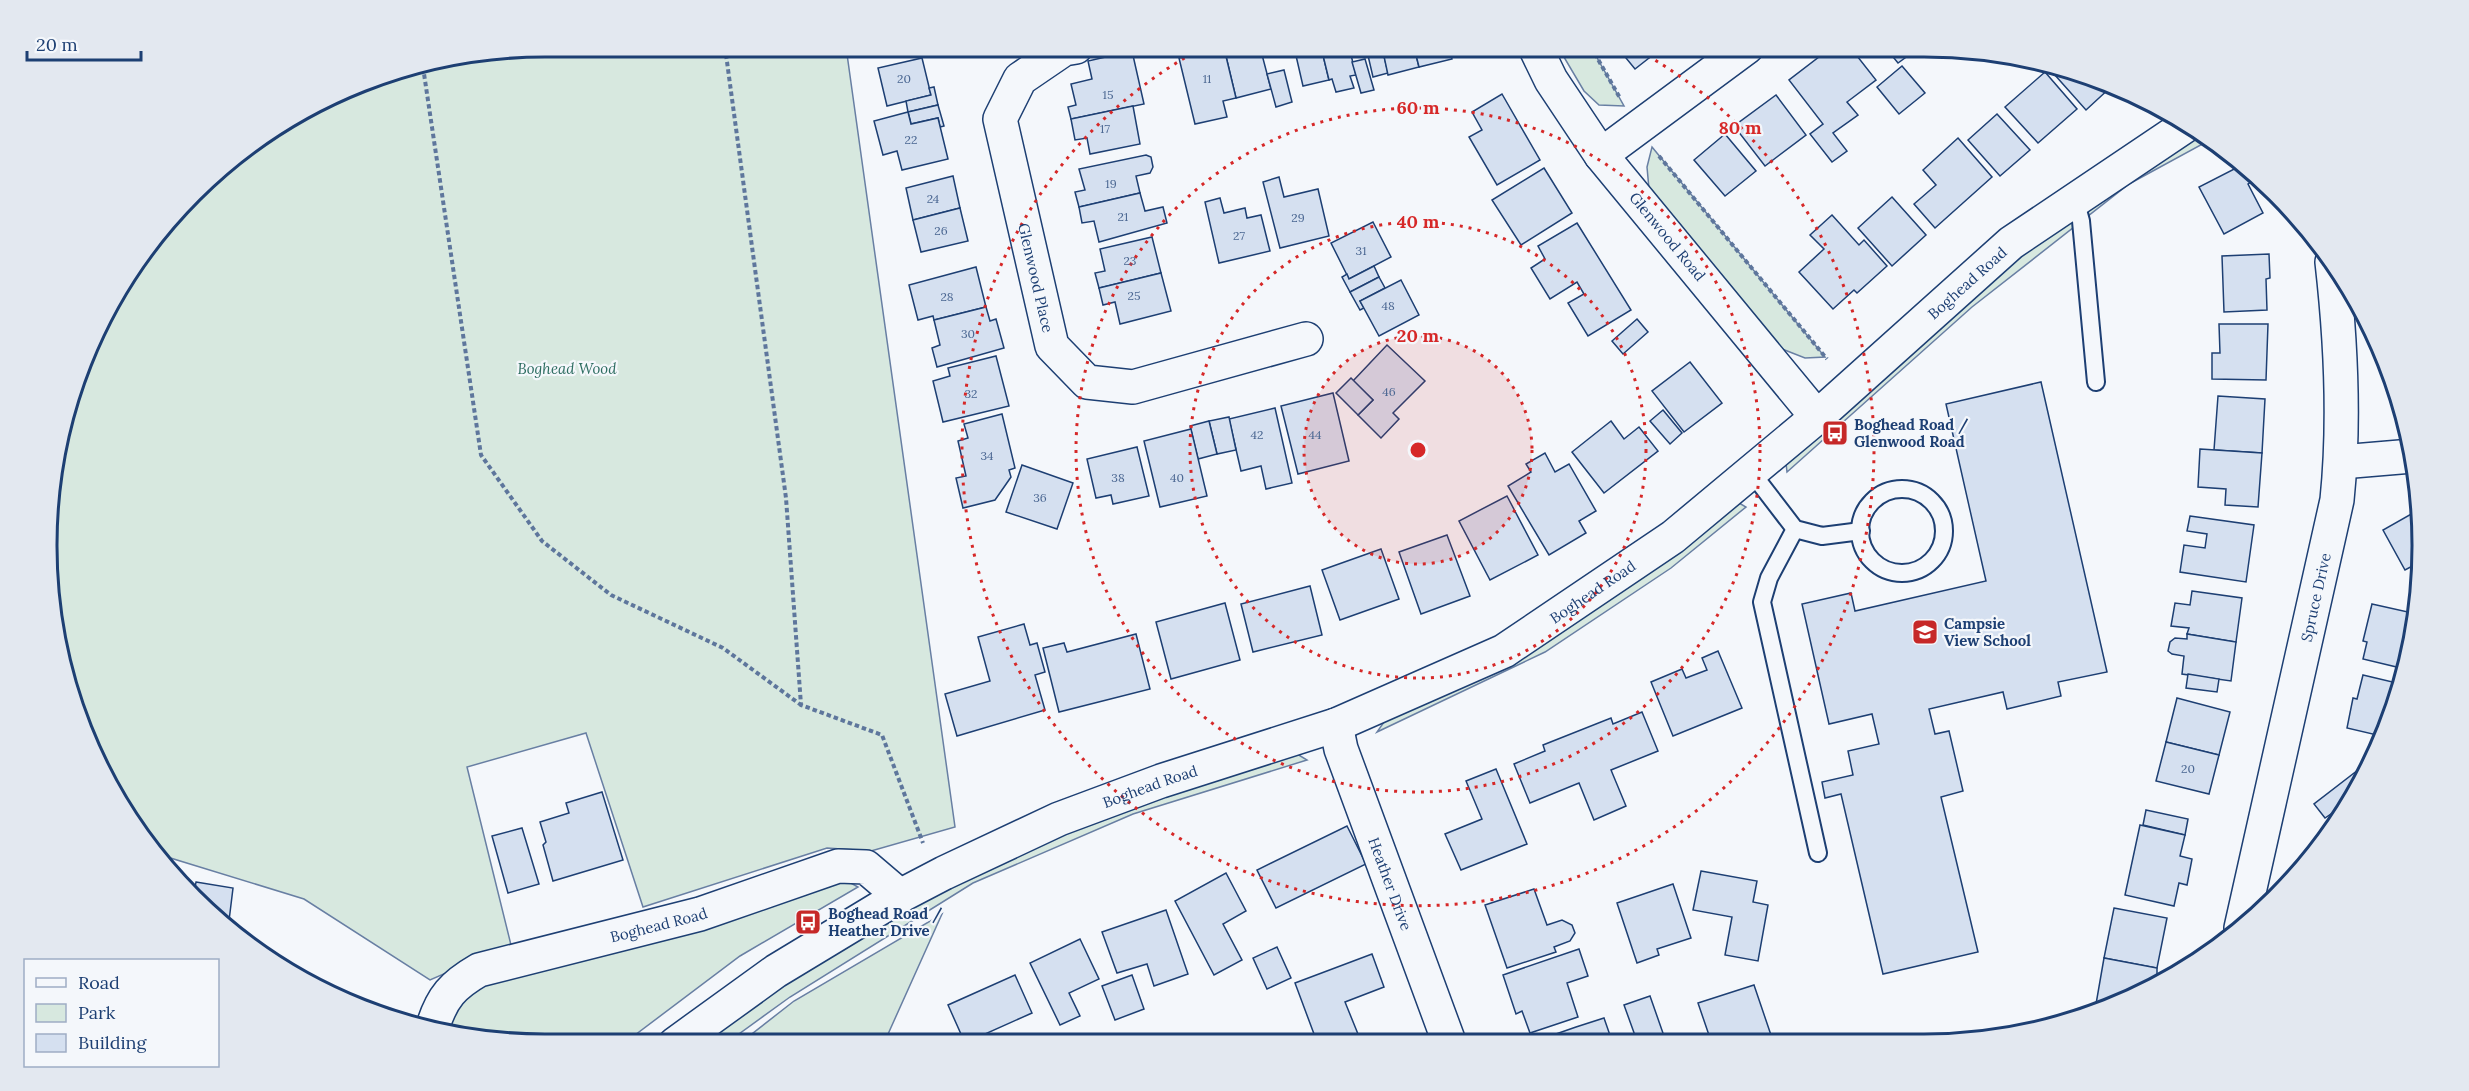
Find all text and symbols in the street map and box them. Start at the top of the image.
scale bar [27,24,141,62]
text: 20 m [36,33,78,56]
house number: 20 [897,71,911,86]
house number: 11 [1203,71,1211,86]
house number: 15 [1103,87,1113,102]
text: 60 m [1396,96,1440,119]
text: 80 m [1718,116,1762,139]
house number: 17 [1100,121,1110,136]
house number: 22 [905,132,917,147]
house number: 19 [1105,176,1117,191]
street label: Glenwood Road [1626,188,1710,285]
house number: 24 [927,191,940,206]
house number: 21 [1118,209,1128,224]
house number: 29 [1291,210,1305,225]
text: 40 m [1397,210,1440,233]
street label: Glenwood Place [1015,221,1058,334]
house number: 26 [934,223,948,238]
house number: 27 [1233,228,1245,243]
street label: Boghead Road [1924,242,2010,323]
house number: 31 [1355,243,1367,258]
house number: 23 [1124,253,1137,268]
house number: 25 [1128,288,1140,303]
house number: 28 [940,289,954,304]
house number: 48 [1381,298,1395,313]
text: 20 m [1397,324,1440,347]
house number: 30 [961,326,975,341]
park label: Boghead Wood [517,359,617,378]
house number: 46 [1382,384,1396,399]
house number: 32 [964,386,978,401]
place label: Boghead Road / Glenwood Road [1854,415,1969,451]
bus stop icon: Boghead Road / Glenwood Road [1820,418,1850,448]
house number: 42 [1251,427,1263,442]
house number: 44 [1308,427,1322,442]
centre of rings [1408,440,1428,460]
house number: 34 [980,448,994,463]
house number: 38 [1111,470,1125,485]
house number: 40 [1170,470,1184,485]
house number: 36 [1033,490,1047,505]
street label: Spruce Drive [2296,551,2334,643]
street label: Boghead Road [1546,556,1639,627]
place label: Campsie View School [1944,614,2031,650]
school or university icon: Campsie View School [1910,617,1940,647]
street label: Boghead Road [1100,760,1200,811]
house number: 20 [2181,761,2195,776]
street label: Heather Drive [1365,834,1417,933]
street label: Boghead Road [608,903,710,946]
place label: Boghead Road / Heather Drive [828,904,943,940]
bus stop icon: Boghead Road / Heather Drive [793,907,823,937]
legend [24,959,219,1067]
text: Road [78,971,120,994]
text: Park [78,1001,116,1024]
text: Building [78,1031,148,1054]

